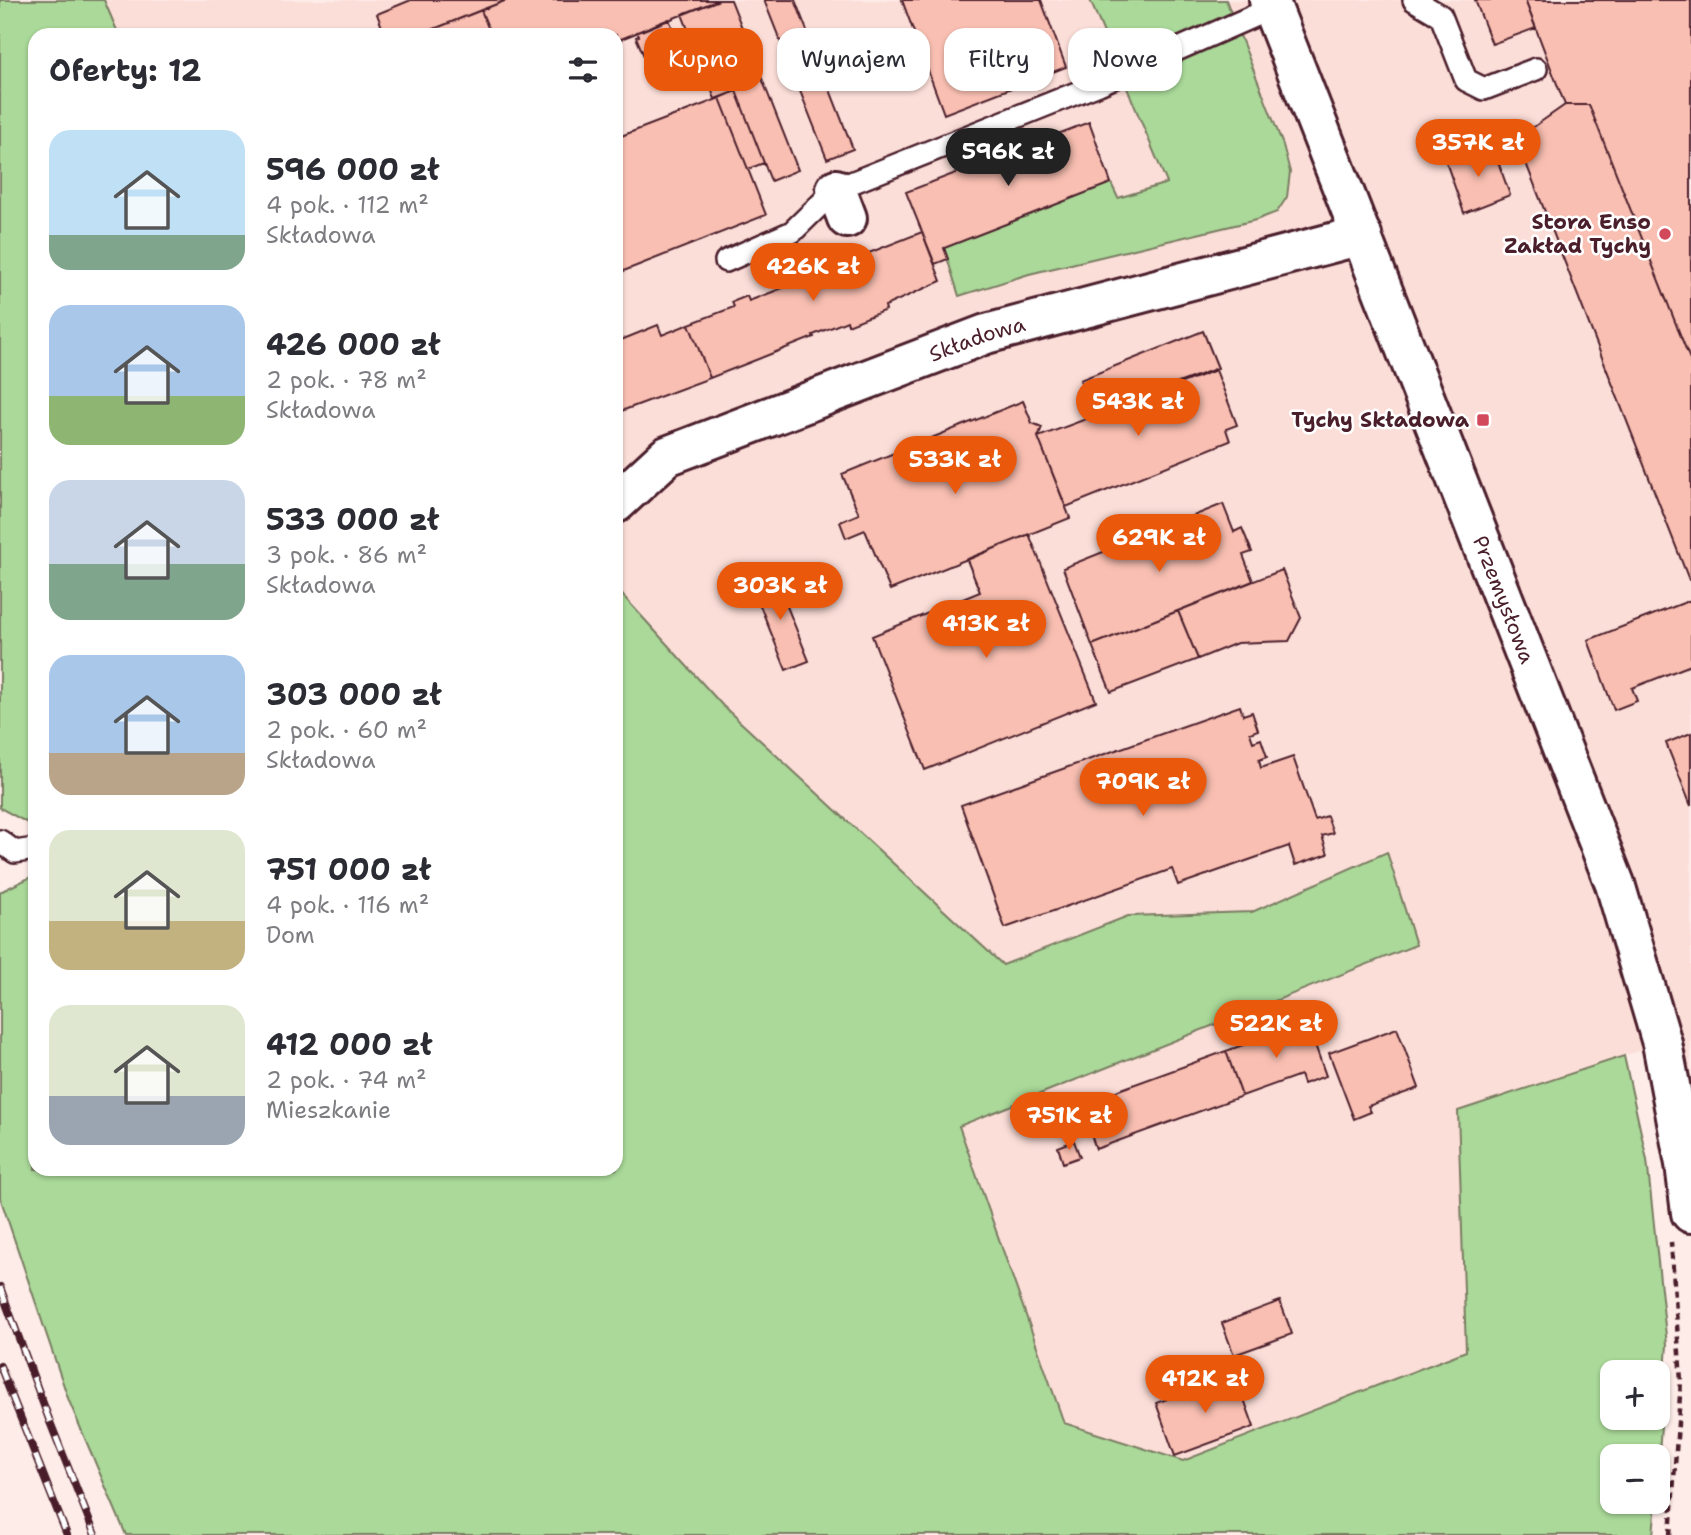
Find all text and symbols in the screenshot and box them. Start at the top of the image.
chip: Kupno [644,28,763,91]
chip: Wynajem [777,28,930,91]
chip: Filtry [944,28,1054,91]
chip: Nowe [1068,28,1182,91]
text: Oferty: 12 [49,50,202,91]
icon: filters [564,51,602,89]
pin: 357K zł [1413,120,1543,179]
text: 357K zł [1432,127,1524,157]
pin: 596K zł [943,128,1073,188]
text: 596K zł [962,136,1054,166]
text: 596 000 zł [266,149,440,190]
icon: home [105,158,189,242]
text: 4 pok. · 112 m² [266,190,429,220]
place label: Stora Enso Zakład Tychy [1504,208,1651,260]
text: Składowa [266,220,375,250]
marker: Stora Enso Zakład Tychy [1657,226,1673,242]
pin: 426K zł [748,244,878,303]
text: 426K zł [766,251,860,281]
street label: Składowa [925,310,1028,368]
text: 426 000 zł [266,324,441,365]
icon: home [105,333,189,417]
text: 2 pok. · 78 m² [266,365,427,395]
pin: 543K zł [1073,378,1203,438]
text: 543K zł [1092,386,1184,416]
text: Składowa [266,395,375,425]
place label: Tychy Składowa [1291,406,1470,434]
marker: Tychy Składowa [1475,412,1491,428]
pin: 533K zł [890,436,1020,496]
text: 533K zł [909,444,1001,474]
text: 533 000 zł [266,499,439,540]
icon: home [105,508,189,592]
pin: 629K zł [1094,514,1224,574]
text: 629K zł [1112,522,1206,552]
street label: Przemysłowa [1466,532,1541,668]
text: 3 pok. · 86 m² [266,540,427,570]
pin: 303K zł [715,562,845,622]
text: Składowa [266,570,375,600]
text: 303K zł [733,570,827,600]
pin: 413K zł [921,600,1051,660]
text: 413K zł [942,608,1030,638]
text: 303 000 zł [266,674,442,715]
icon: home [105,683,189,767]
text: 2 pok. · 60 m² [266,715,427,745]
text: Składowa [266,745,375,775]
pin: 709K zł [1078,758,1208,818]
text: 709K zł [1096,766,1190,796]
text: 751 000 zł [266,849,431,890]
icon: home [105,858,189,942]
text: 4 pok. · 116 m² [266,890,429,920]
text: Dom [266,920,315,950]
pin: 522K zł [1211,1000,1341,1060]
text: 522K zł [1230,1008,1322,1038]
text: 412 000 zł [266,1024,433,1065]
icon: home [105,1033,189,1117]
text: 2 pok. · 74 m² [266,1065,427,1095]
pin: 751K zł [1004,1092,1134,1152]
text: Mieszkanie [266,1095,391,1125]
text: 751K zł [1026,1100,1112,1130]
pin: 412K zł [1140,1356,1270,1415]
map controls [1600,1360,1670,1514]
button: + [1600,1360,1670,1430]
text: 412K zł [1161,1363,1249,1393]
button: − [1600,1444,1670,1514]

